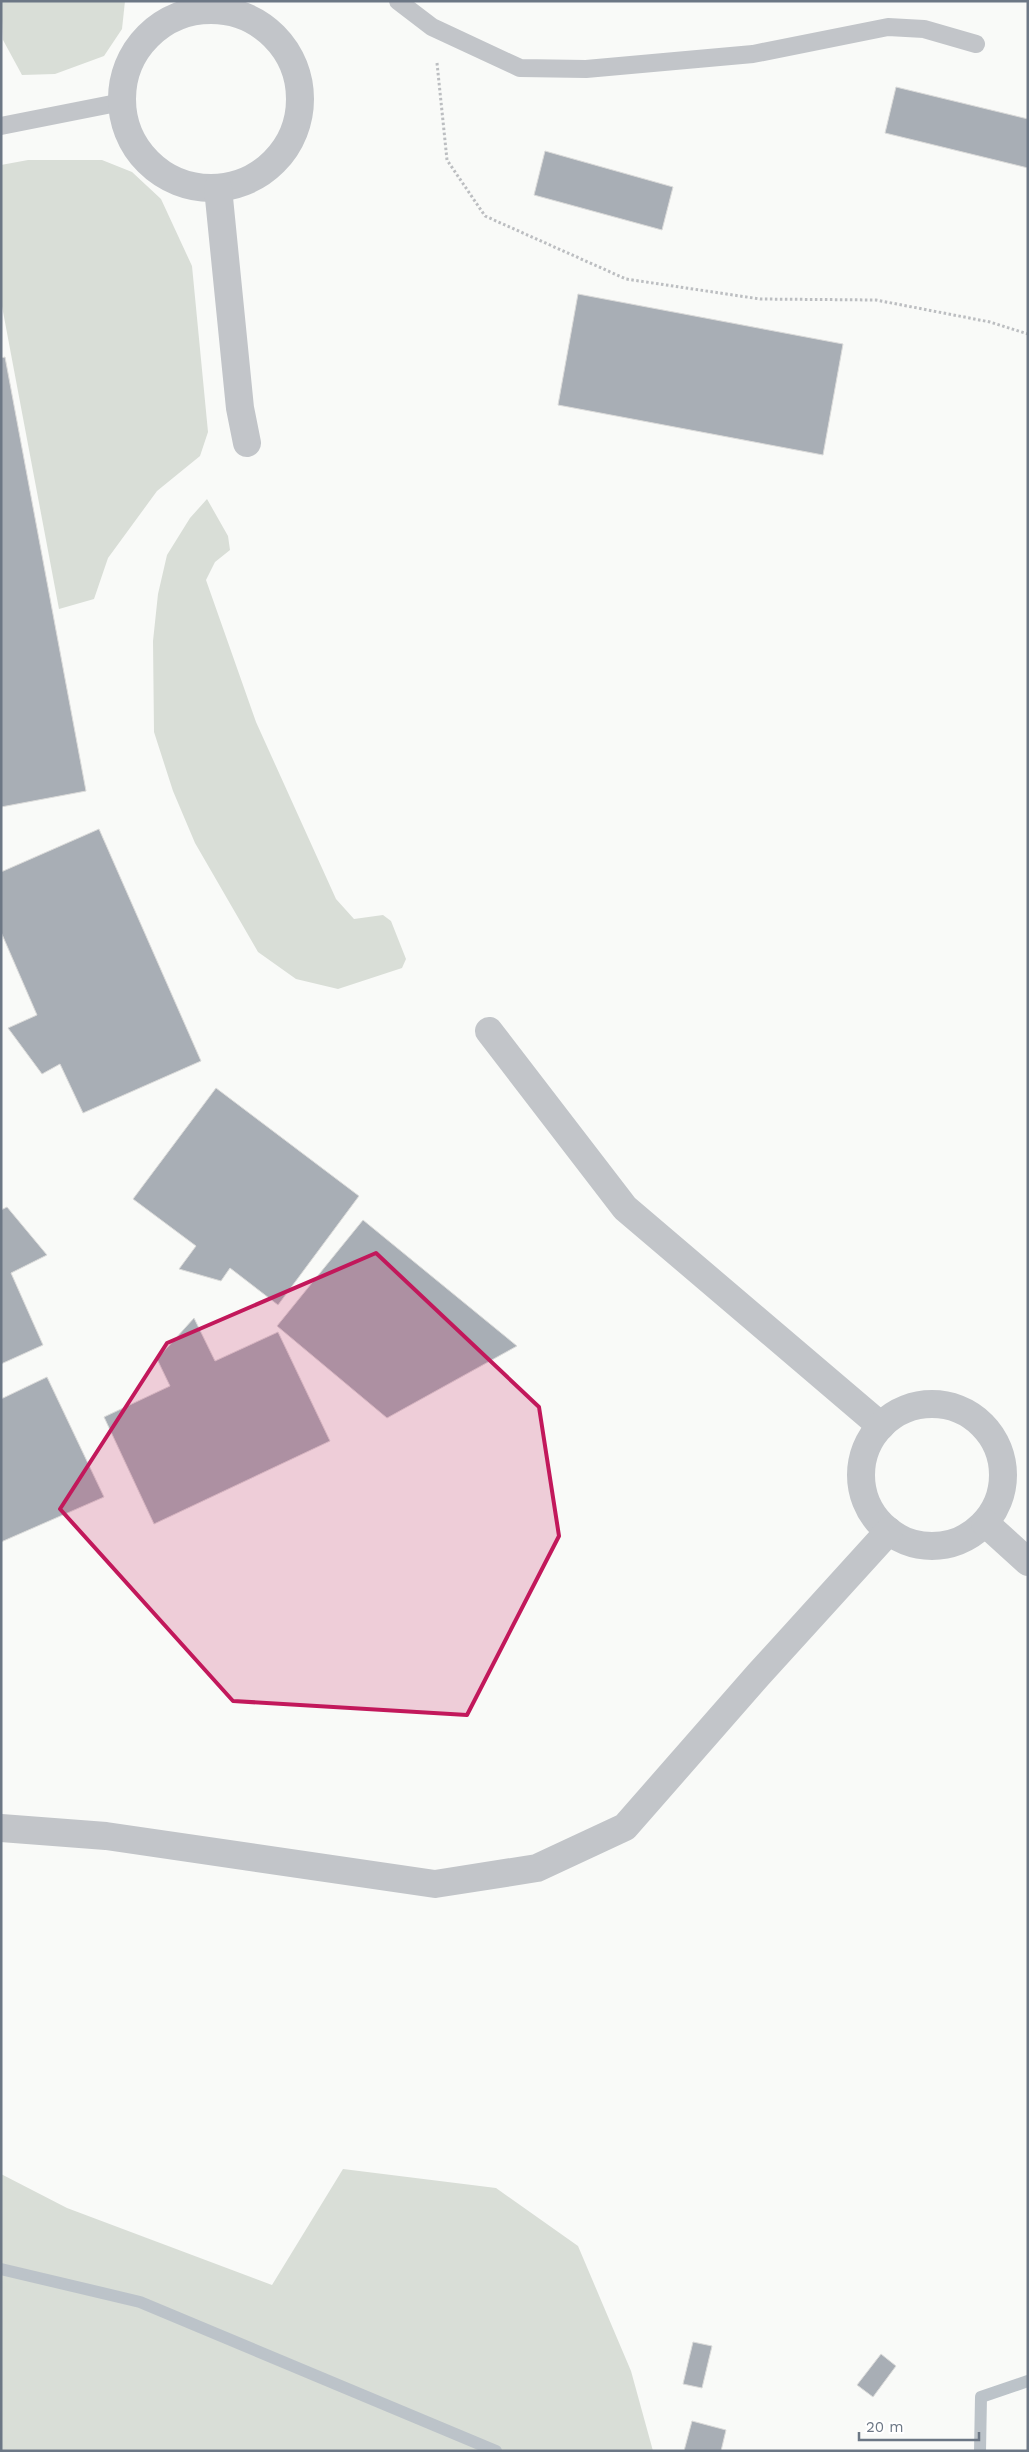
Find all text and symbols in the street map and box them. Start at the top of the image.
scale bar [859,2410,979,2442]
text: 20 m [866,2418,904,2436]

